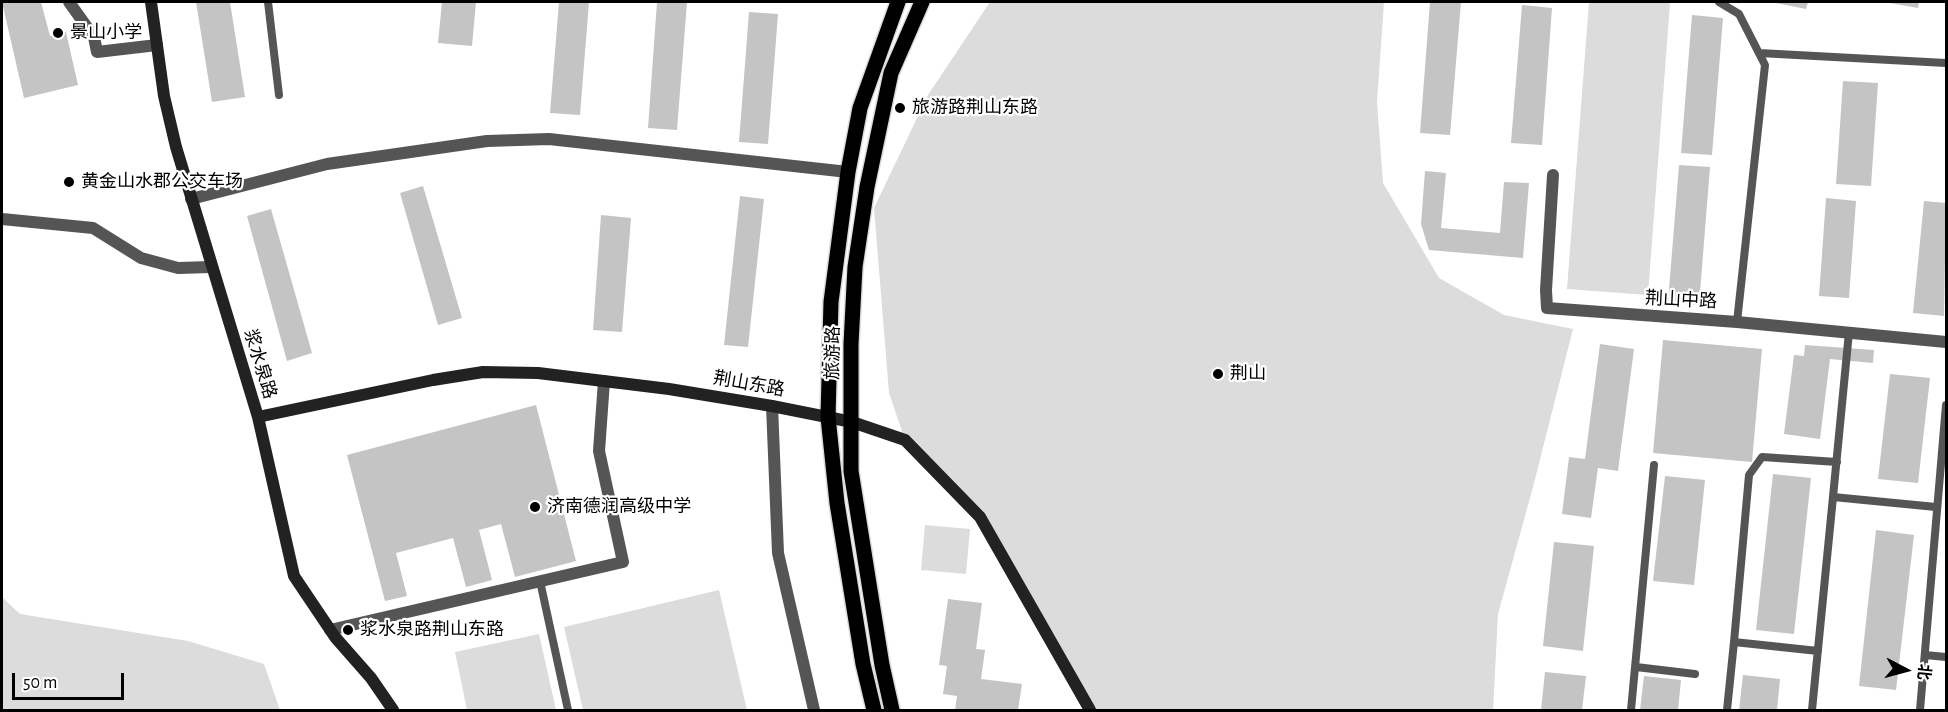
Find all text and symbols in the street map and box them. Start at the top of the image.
place label: 景山小学 [70,22,142,44]
marker: 景山小学 [51,26,65,40]
place label: 旅游路荆山东路 [912,97,1038,119]
marker: 旅游路荆山东路 [893,101,907,115]
place label: 黄金山水郡公交车场 [81,171,243,193]
marker: 黄金山水郡公交车场 [62,175,76,189]
street label: 荆山中路 [1644,287,1718,313]
street label: 浆水泉路 [239,326,281,402]
street label: 旅游路 [822,326,844,380]
place label: 荆山 [1230,363,1266,385]
street label: 荆山东路 [712,367,786,401]
marker: 荆山 [1211,367,1225,381]
place label: 济南德润高级中学 [547,496,691,518]
marker: 济南德润高级中学 [528,500,542,514]
place label: 浆水泉路荆山东路 [360,619,504,641]
marker: 浆水泉路荆山东路 [341,623,355,637]
north arrow [1876,640,1936,700]
scale bar [15,661,128,699]
text: 北 [1915,663,1933,681]
text: 50 m [23,674,57,692]

